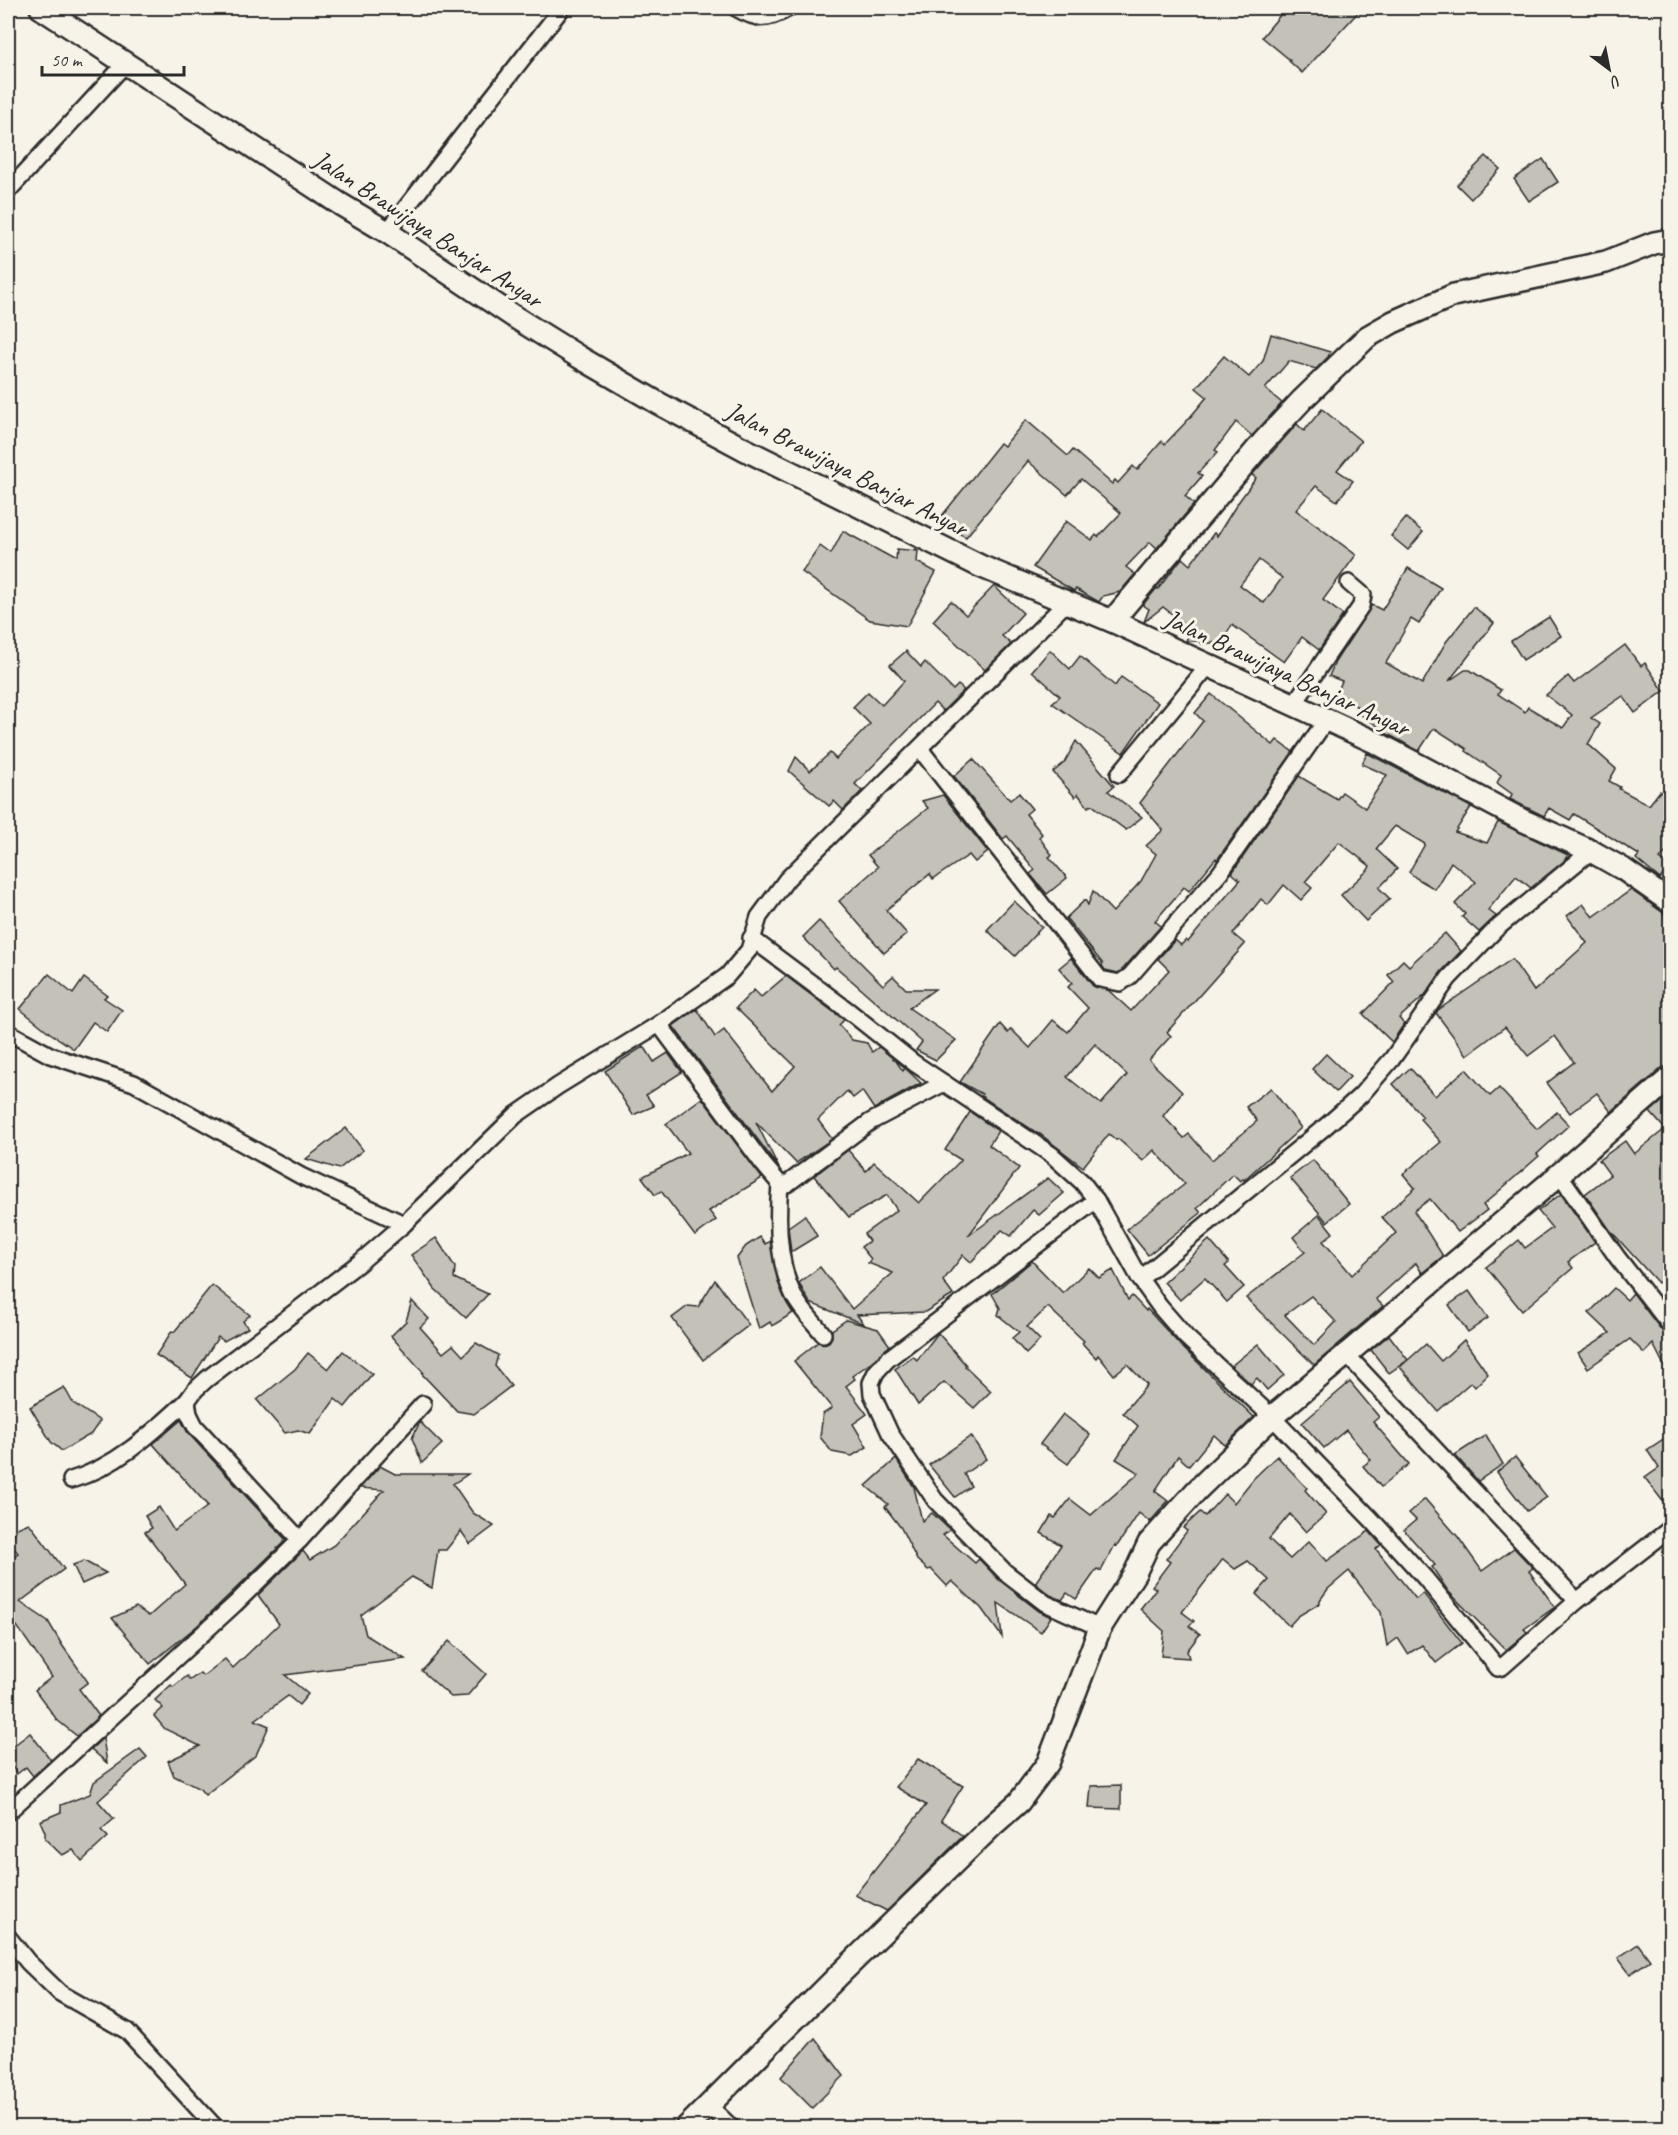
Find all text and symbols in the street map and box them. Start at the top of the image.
scale bar [42,39,184,77]
north arrow [1579,39,1639,99]
text: 50 m [51,49,84,71]
text: U [1605,70,1625,93]
street label: Jalan Brawijaya Banjar Anyar [306,141,551,317]
street label: Jalan Brawijaya Banjar Anyar [719,393,976,545]
street label: Jalan Brawijaya Banjar Anyar [1157,601,1417,745]

